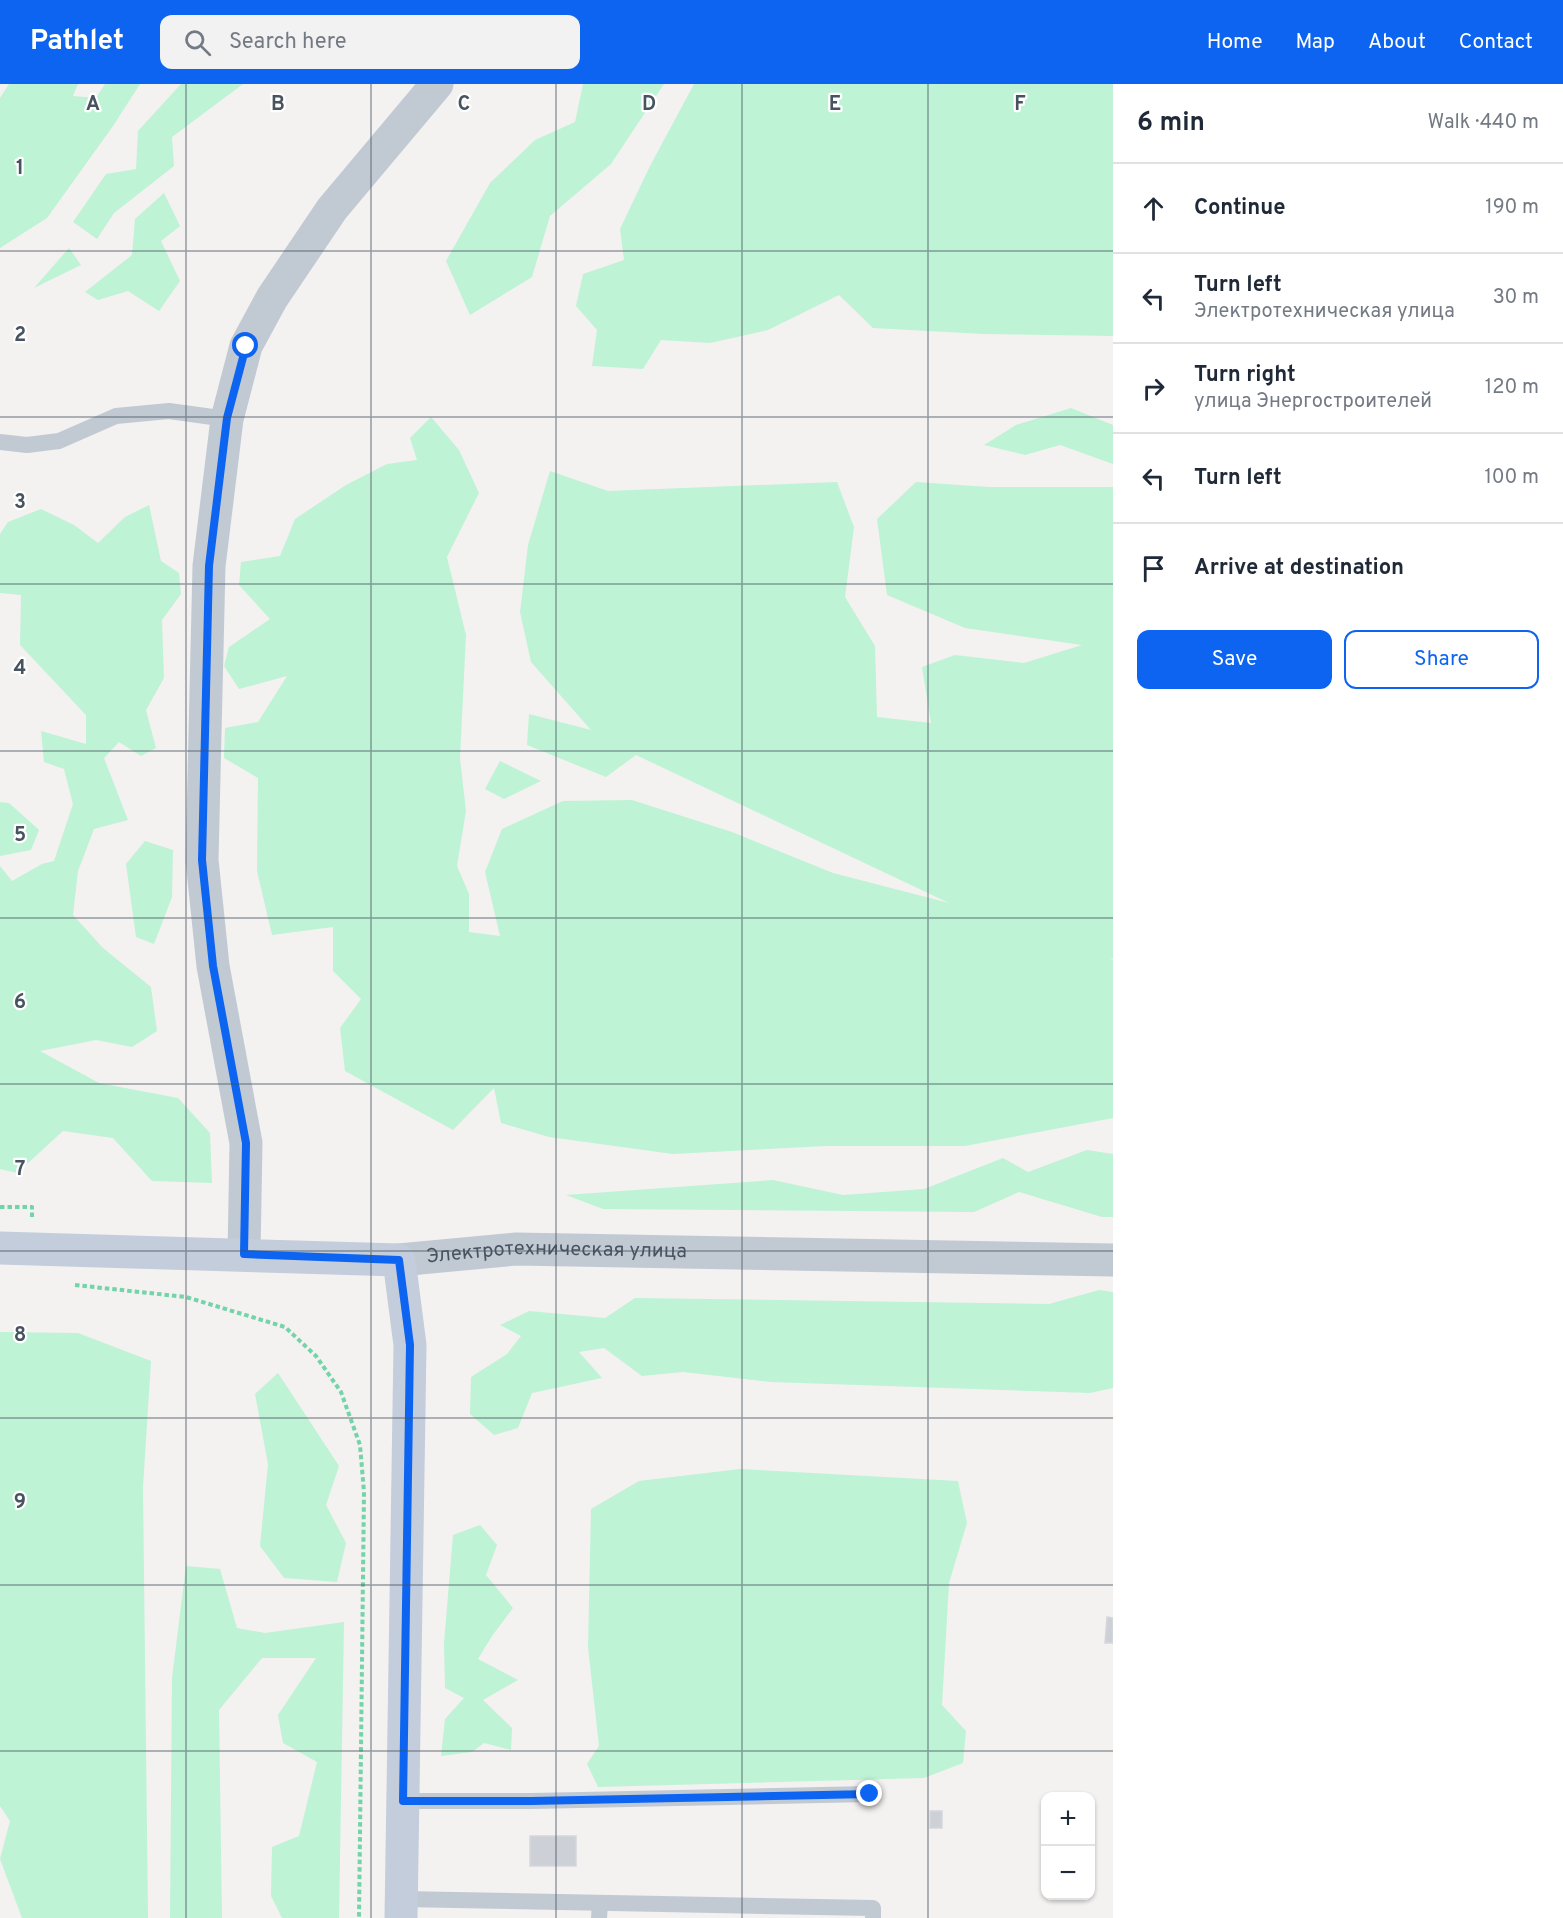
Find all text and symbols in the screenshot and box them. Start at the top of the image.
search box [160,15,580,69]
text: Pathlet [30,24,124,60]
icon: search [181,26,214,59]
text: Search here [229,29,347,56]
text: Home [1207,29,1263,56]
text: Map [1296,29,1335,56]
text: About [1368,29,1426,56]
text: Contact [1459,29,1533,56]
text: A [86,92,100,118]
text: B [271,92,285,118]
text: C [458,92,470,118]
text: D [642,92,656,118]
text: E [829,92,841,118]
text: F [1014,92,1026,118]
text: 6 min [1137,107,1205,140]
text: Walk · 440 m [1428,110,1539,136]
text: 1 [16,156,24,182]
icon: ahead [1137,192,1170,225]
text: Continue [1194,195,1285,222]
text: 190 m [1485,195,1539,221]
text: Turn left [1194,272,1282,299]
icon: left [1137,282,1170,315]
text: 30 m [1493,285,1539,311]
text: Электротехническая улица [1194,299,1455,325]
text: 2 [14,323,26,349]
route start [232,332,258,358]
text: Turn right [1194,362,1296,389]
icon: right [1137,372,1170,405]
text: 120 m [1485,375,1539,401]
text: улица Энергостроителей [1194,389,1432,415]
icon: left [1137,462,1170,495]
text: Turn left [1194,465,1282,492]
text: 100 m [1484,465,1539,491]
text: 3 [14,490,26,516]
icon: arrive [1137,552,1170,585]
text: Arrive at destination [1194,555,1404,582]
button: Save [1137,630,1332,689]
button: Share [1344,630,1539,689]
text: 4 [14,656,26,682]
text: 5 [14,823,26,849]
text: 6 [14,990,26,1016]
text: 7 [15,1157,25,1183]
street label: Электротехническая улица [425,1236,687,1270]
text: 8 [14,1323,26,1349]
text: 9 [14,1490,26,1516]
route end [856,1780,882,1806]
map controls [1041,1792,1095,1900]
button: + [1041,1792,1095,1846]
button: − [1041,1846,1095,1900]

